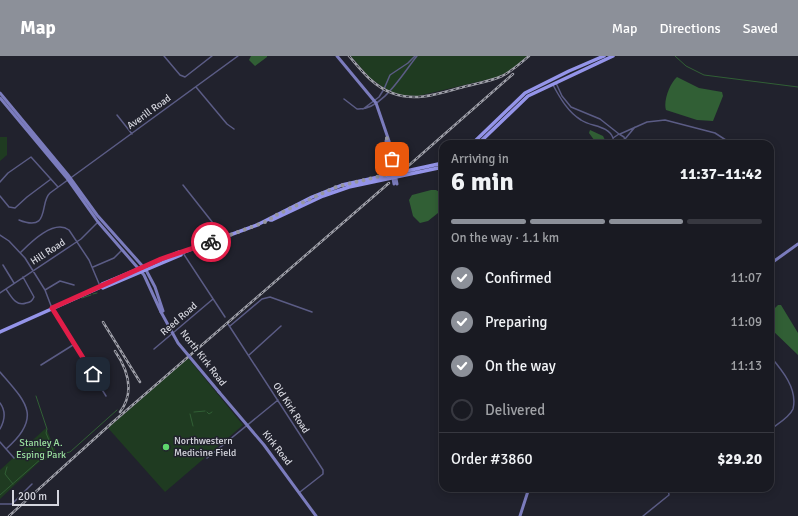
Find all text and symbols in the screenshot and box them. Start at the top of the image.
text: Map [20,16,56,40]
text: Map [612,20,638,37]
text: Directions [660,20,721,37]
text: Saved [743,20,778,37]
street label: Averill Road [125,92,173,132]
pin [375,142,409,176]
icon: bag [381,148,403,170]
text: Arriving in [451,151,509,167]
text: 11:37–11:42 [680,165,762,183]
text: 6 min [451,166,514,198]
courier [191,222,231,262]
text: On the way · 1.1 km [451,230,559,246]
icon: bike [200,231,222,253]
street label: Hill Road [28,236,68,268]
icon: check [451,267,473,289]
text: Confirmed [485,269,552,287]
text: 11:07 [730,270,762,286]
street label: Reed Road [158,300,200,338]
icon: check [451,311,473,333]
text: Preparing [485,313,548,331]
text: 11:09 [730,314,762,330]
street label: North Kirk Road [177,328,229,388]
icon: check [451,355,473,377]
pin [76,357,110,391]
text: On the way [485,357,556,375]
text: 11:13 [730,358,762,374]
icon: home [82,363,104,385]
street label: Old Kirk Road [270,380,312,436]
text: Delivered [485,401,545,419]
street label: Kirk Road [260,428,294,468]
place label: Northwestern Medicine Field [174,435,236,459]
park label: Stanley A. Esping Park [16,437,66,461]
marker: Northwestern Medicine Field [161,442,171,452]
text: Order #3860 [451,450,533,468]
text: $29.20 [717,450,762,468]
scale bar [12,488,59,507]
text: 200 m [18,490,47,503]

